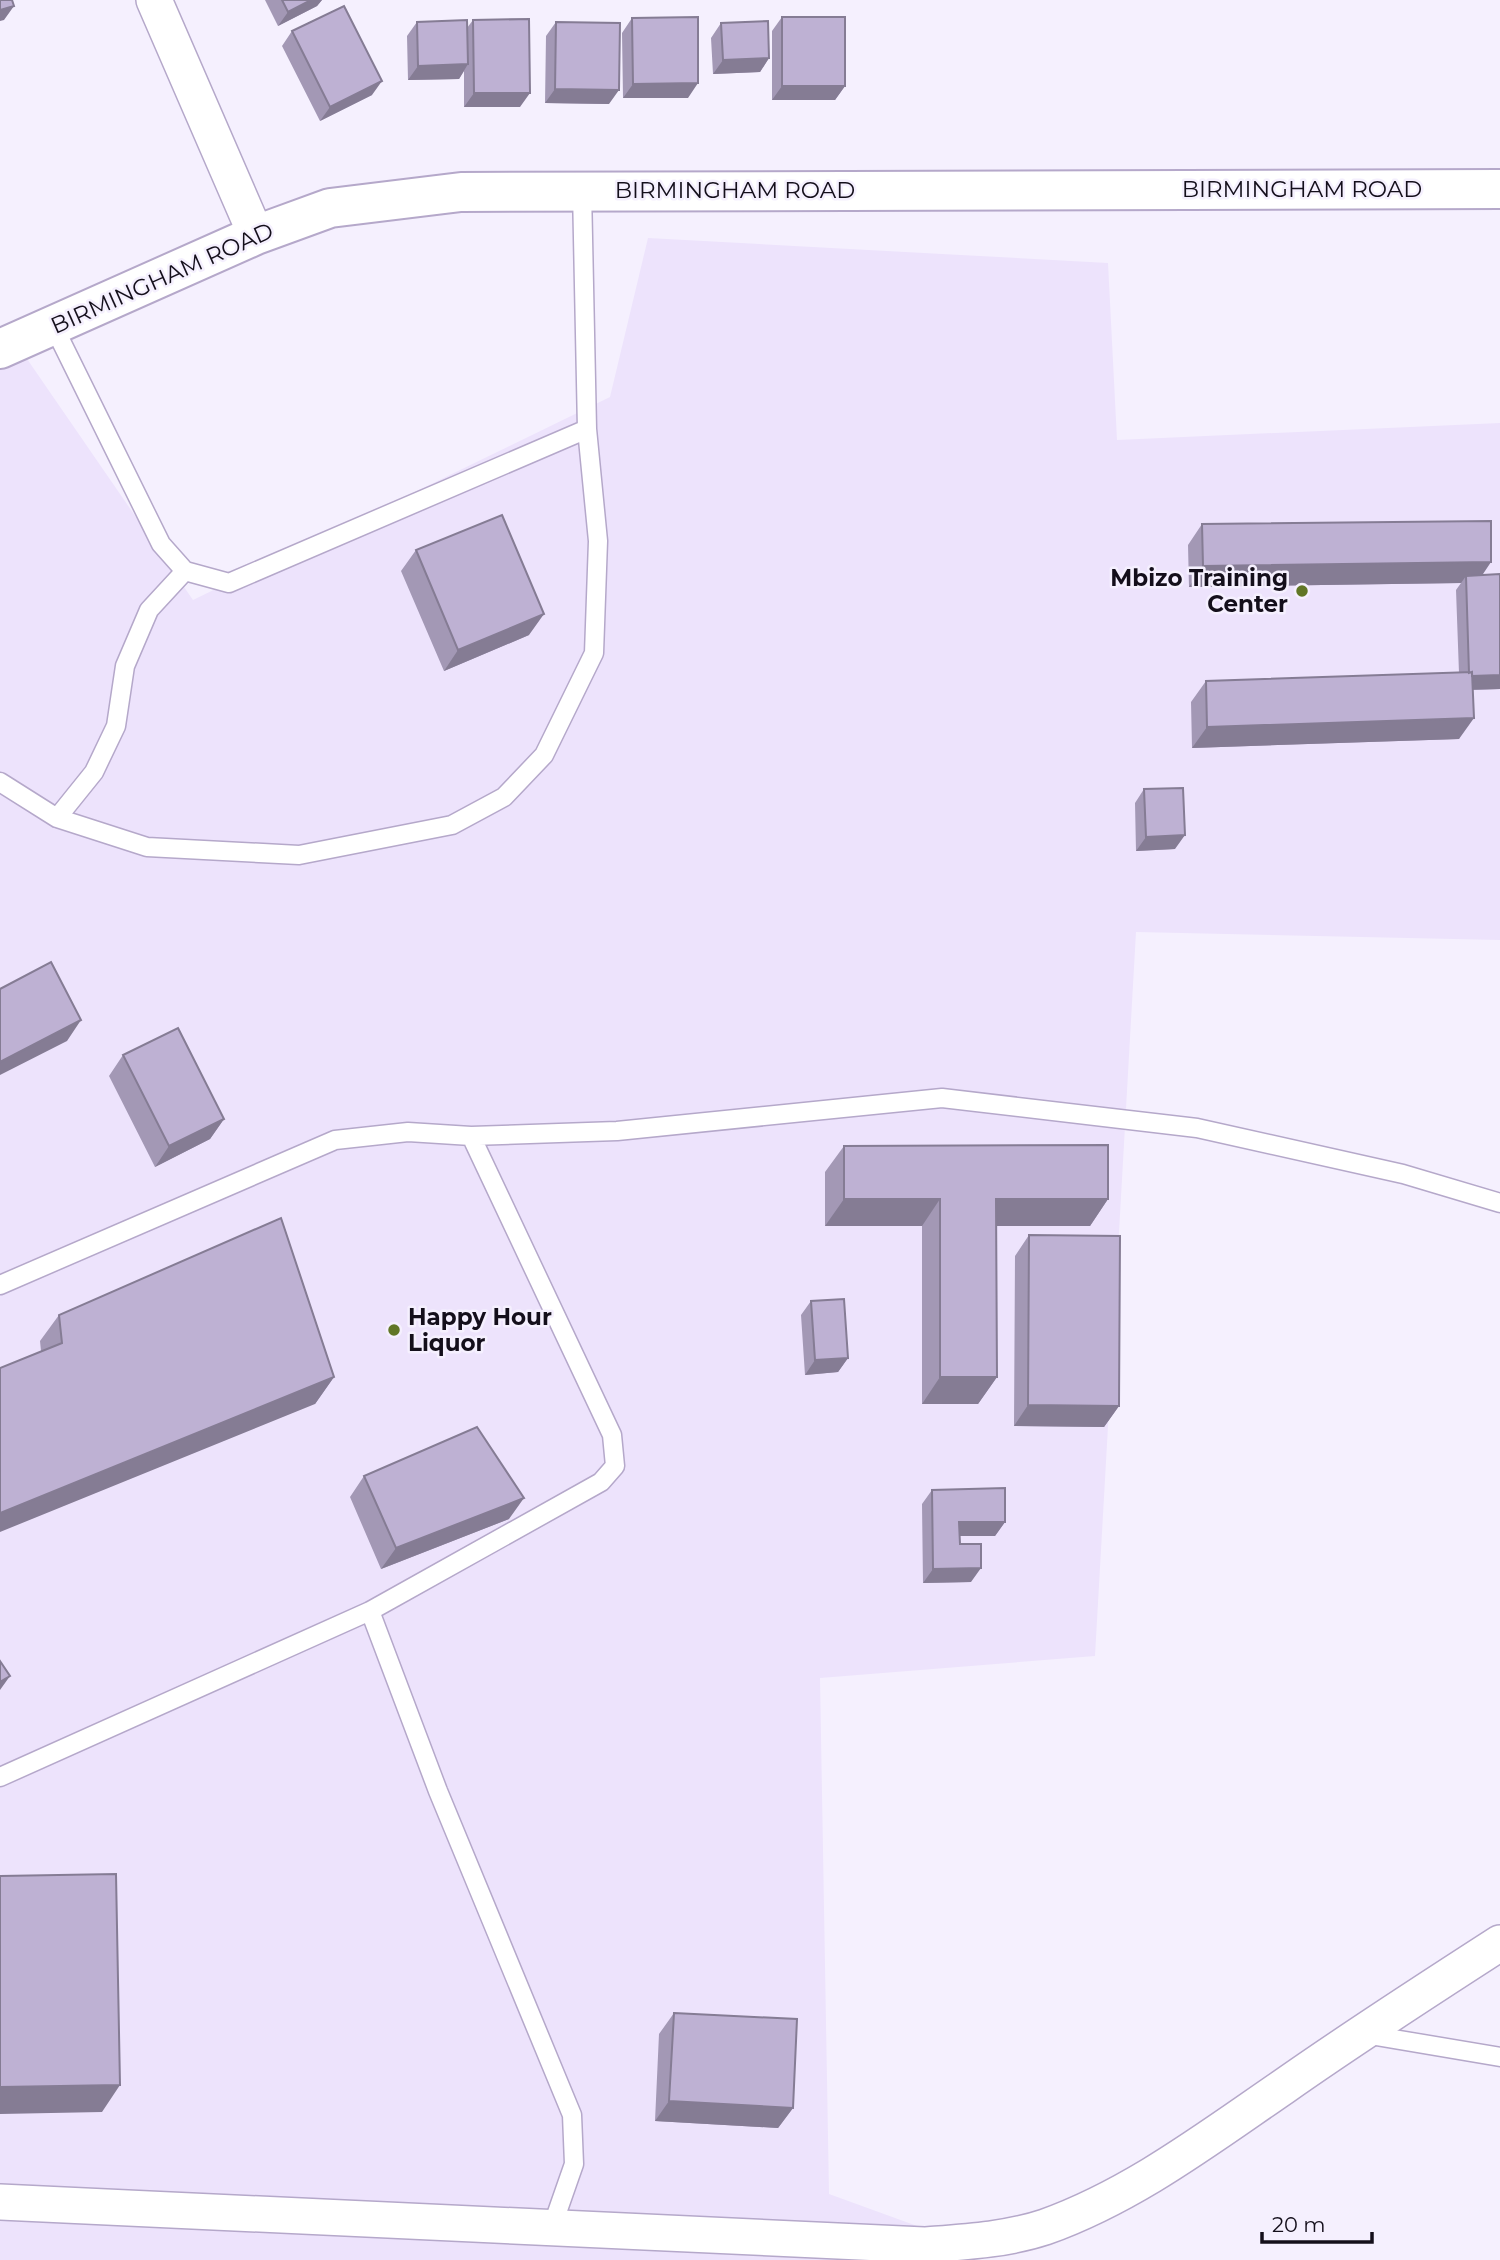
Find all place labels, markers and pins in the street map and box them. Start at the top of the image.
place label: Mbizo Training Center [1110,564,1288,618]
marker: Mbizo Training Center [1294,583,1310,599]
place label: Happy Hour Liquor [408,1303,552,1357]
marker: Happy Hour Liquor [386,1322,402,1338]

